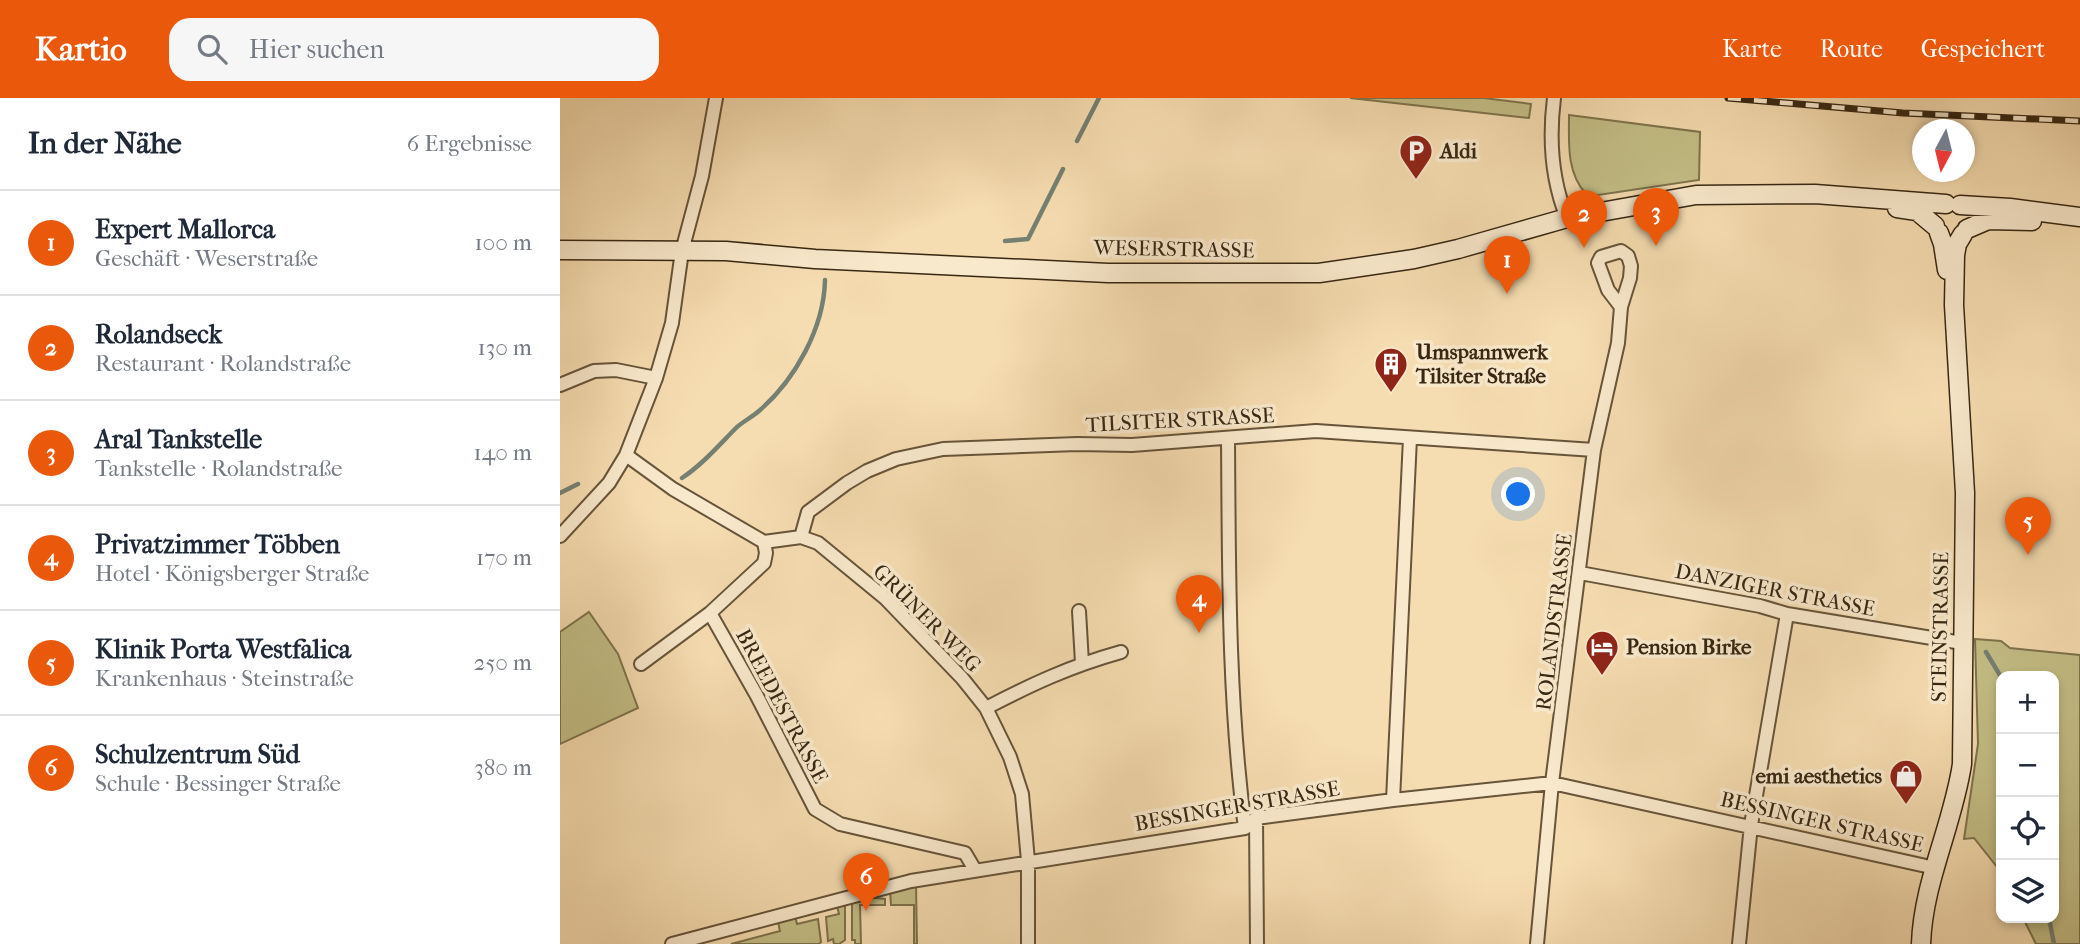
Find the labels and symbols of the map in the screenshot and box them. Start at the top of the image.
north arrow [1912,119,1975,182]
parking icon: Aldi [1397,132,1435,181]
place label: Aldi [1438,139,1478,163]
pin: 3 [1633,188,1679,246]
pin: 2 [1561,190,1607,248]
street label: WESERSTRASSE [1092,236,1255,262]
pin: 1 [1484,236,1530,294]
place label: Umspannwerk Tilsiter Straße [1415,340,1549,388]
building icon: Umspannwerk Tilsiter Straße [1372,345,1410,394]
street label: TILSITER STRASSE [1085,403,1275,437]
your location [1501,477,1535,511]
pin: 5 [2005,497,2051,555]
street label: ROLANDSTRASSE [1531,532,1577,712]
street label: STEINSTRASSE [1927,552,1953,702]
street label: GRÜNER WEG [868,559,986,677]
street label: DANZIGER STRASSE [1673,559,1877,621]
pin: 4 [1176,575,1222,633]
street label: BREEDESTRASSE [731,625,833,787]
hotel icon: Pension Birke [1583,628,1621,677]
place label: Pension Birke [1626,635,1752,659]
shop icon: emi aesthetics [1887,757,1925,806]
place label: emi aesthetics [1755,764,1882,788]
street label: BESSINGER STRASSE [1133,776,1342,836]
street label: BESSINGER STRASSE [1718,787,1926,857]
pin: 6 [843,853,889,911]

